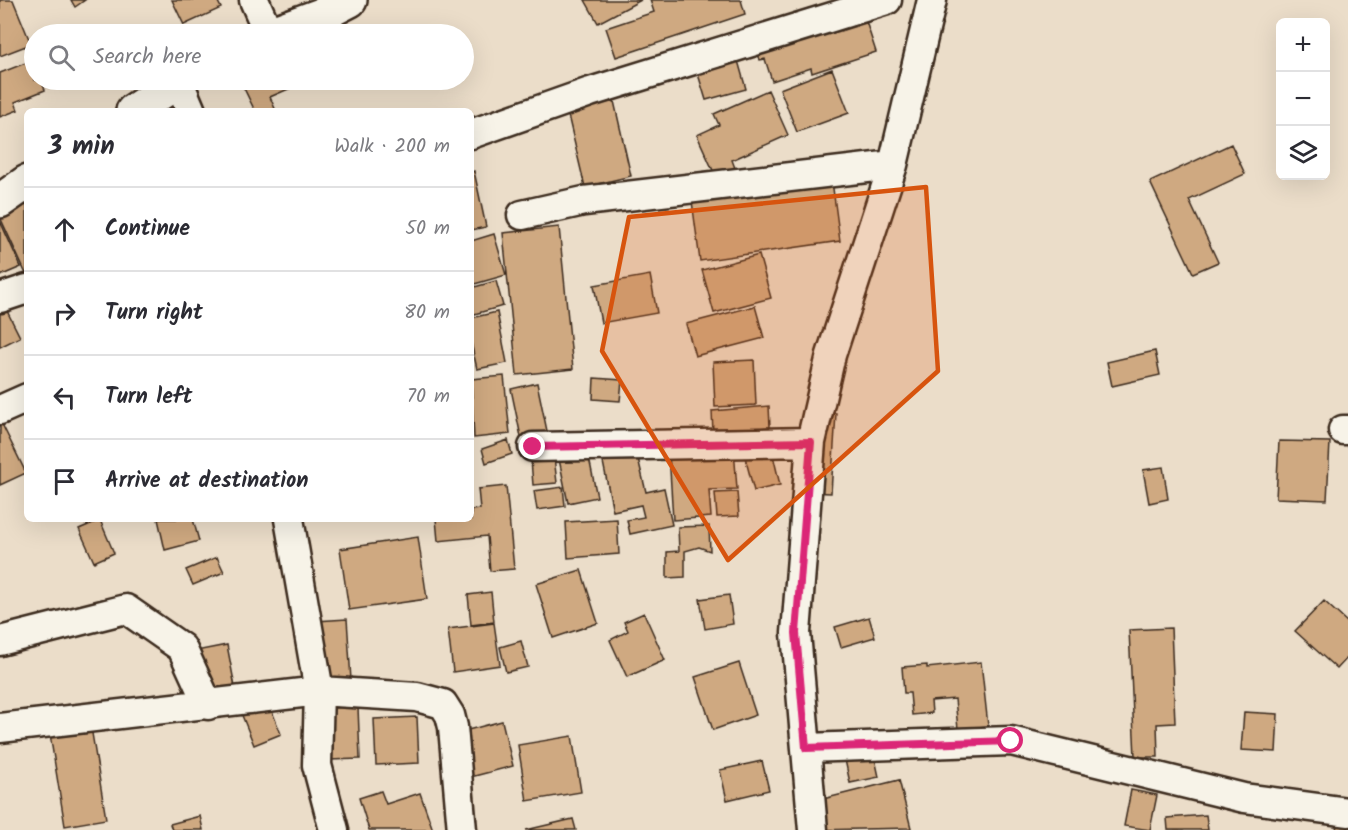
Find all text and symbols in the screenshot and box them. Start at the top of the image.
map controls [1276,18,1330,180]
button: + [1276,18,1330,72]
search box [24,24,474,90]
text: Search here [93,40,201,75]
icon: search [45,41,78,74]
button: − [1276,72,1330,126]
text: 3 min [48,126,115,168]
button: layers [1276,126,1330,180]
text: Walk · 200 m [334,131,450,163]
text: Continue [105,212,190,247]
icon: ahead [48,213,81,246]
text: 50 m [405,213,450,245]
text: Turn right [105,296,203,331]
icon: right [48,297,81,330]
text: 80 m [404,297,450,329]
text: Turn left [105,380,192,415]
icon: left [48,381,81,414]
text: 70 m [407,381,450,413]
route end [519,433,545,459]
text: Arrive at destination [105,464,308,499]
icon: arrive [48,465,81,498]
route start [997,727,1023,753]

